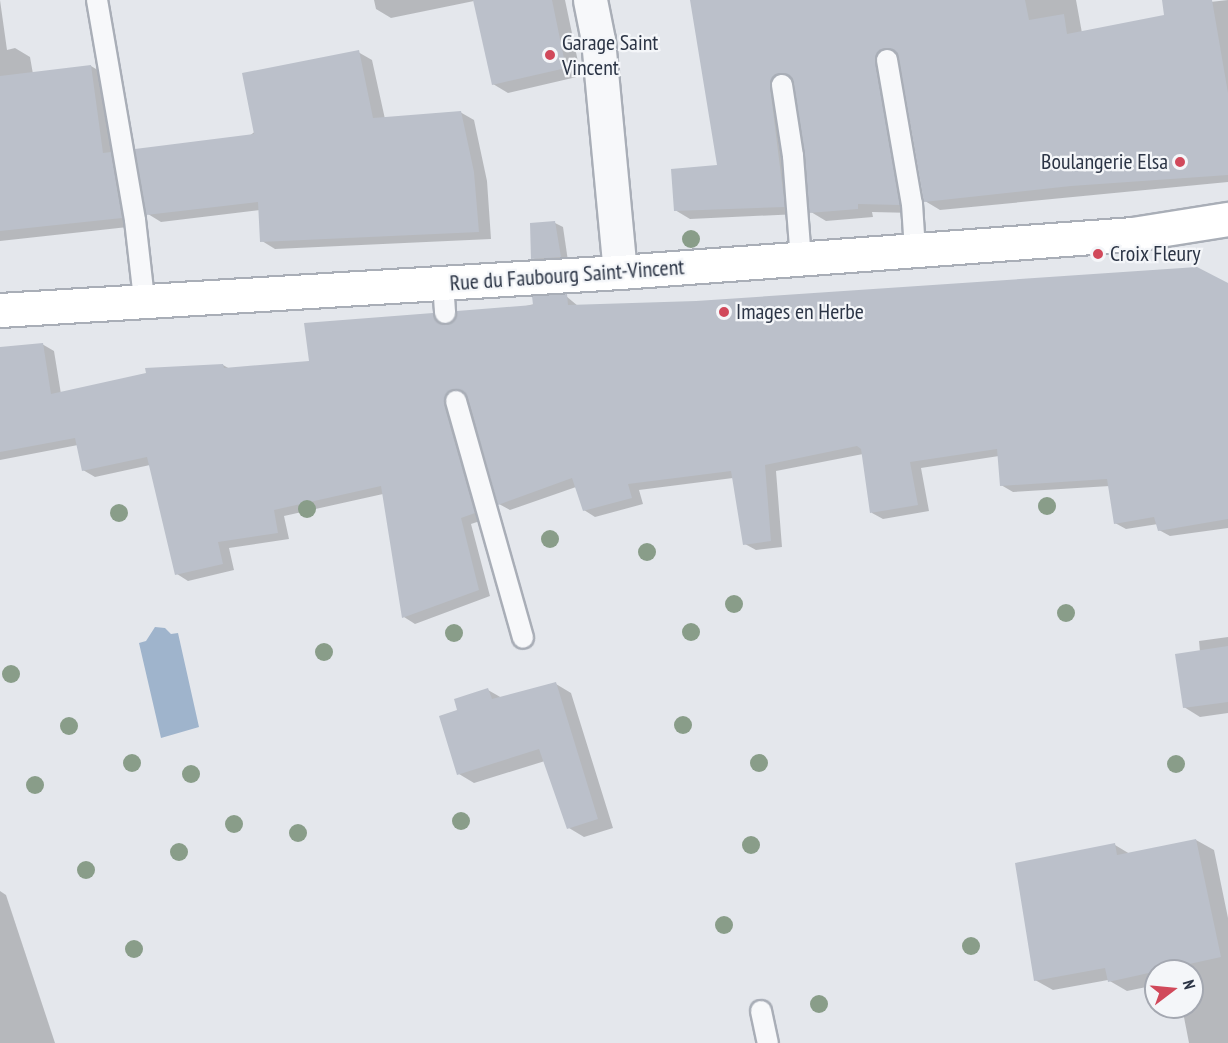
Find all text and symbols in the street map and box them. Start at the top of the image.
place label: Garage Saint Vincent [562,29,658,80]
marker: Garage Saint Vincent [543,48,557,62]
place label: Boulangerie Elsa [1041,149,1168,175]
marker: Boulangerie Elsa [1173,155,1187,169]
place label: Croix Fleury [1110,241,1201,267]
marker: Croix Fleury [1091,247,1105,261]
street label: Rue du Faubourg Saint-Vincent [449,254,685,296]
place label: Images en Herbe [736,299,864,325]
marker: Images en Herbe [717,305,731,319]
north arrow [1144,959,1204,1019]
text: N [1179,978,1200,991]

